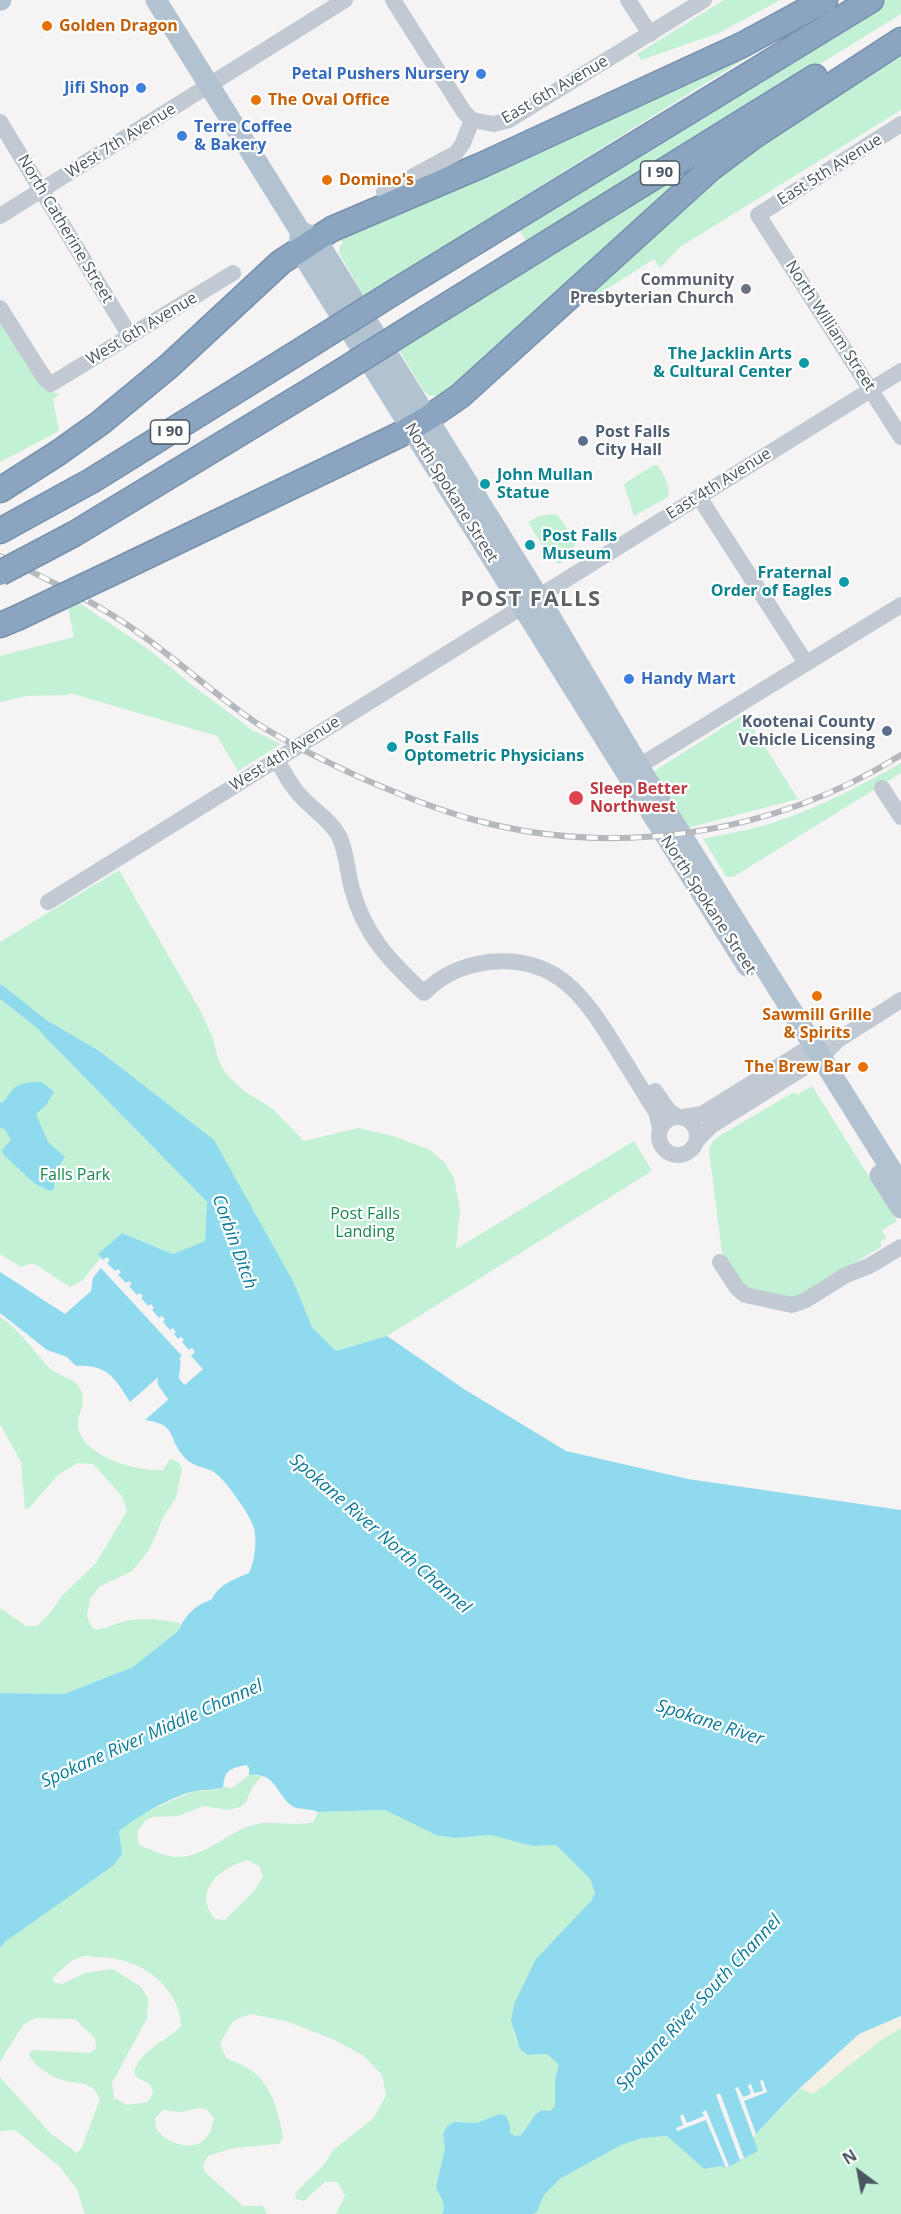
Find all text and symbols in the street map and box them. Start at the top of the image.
place label: Golden Dragon [59,16,178,36]
marker: Golden Dragon [40,19,54,33]
street label: East 6th Avenue [498,52,612,128]
place label: Petal Pushers Nursery [291,64,469,84]
marker: Petal Pushers Nursery [474,67,488,81]
place label: Jifi Shop [64,78,129,98]
marker: Jifi Shop [134,81,148,95]
place label: The Oval Office [268,90,390,110]
marker: The Oval Office [249,93,263,107]
street label: West 7th Avenue [63,100,179,182]
place label: Terre Coffee & Bakery [194,117,292,155]
marker: Terre Coffee & Bakery [175,129,189,143]
street label: East 5th Avenue [774,130,886,210]
street label: North Catherine Street [13,151,117,307]
road number: I 90 [640,161,680,185]
place label: Domino's [339,170,414,190]
marker: Domino's [320,173,334,187]
street label: North William Street [781,257,879,395]
place label: Community Presbyterian Church [570,270,734,308]
marker: Community Presbyterian Church [739,282,753,296]
street label: West 6th Avenue [83,288,201,370]
place label: The Jacklin Arts & Cultural Center [653,344,792,382]
marker: The Jacklin Arts & Cultural Center [797,356,811,370]
road number: I 90 [150,420,190,444]
street label: North Spokane Street [400,420,502,566]
place label: Post Falls City Hall [595,422,670,460]
marker: Post Falls City Hall [576,434,590,448]
street label: East 4th Avenue [663,444,775,524]
place label: John Mullan Statue [497,465,593,503]
marker: John Mullan Statue [478,477,492,491]
place label: Post Falls Museum [542,526,617,564]
marker: Post Falls Museum [523,538,537,552]
place label: Fraternal Order of Eagles [711,563,832,601]
marker: Fraternal Order of Eagles [837,575,851,589]
district label: POST FALLS [460,587,602,613]
place label: Handy Mart [641,669,736,689]
marker: Handy Mart [622,672,636,686]
place label: Kootenai County Vehicle Licensing [739,712,875,750]
street label: West 4th Avenue [227,713,343,795]
marker: Kootenai County Vehicle Licensing [880,724,894,738]
place label: Post Falls Optometric Physicians [404,728,584,766]
marker: Post Falls Optometric Physicians [385,740,399,754]
place label: Sleep Better Northwest [590,779,688,817]
marker: Sleep Better Northwest [567,789,585,807]
street label: North Spokane Street [656,832,760,978]
marker: Sawmill Grille & Spirits [810,989,824,1003]
place label: Sawmill Grille & Spirits [762,1005,872,1043]
place label: The Brew Bar [745,1057,851,1077]
marker: The Brew Bar [856,1060,870,1074]
park label: Falls Park [40,1165,110,1185]
water label: Corbin Ditch [207,1192,261,1292]
park label: Post Falls Landing [330,1204,400,1242]
water label: Spokane River North Channel [285,1450,475,1618]
water label: Spokane River Middle Channel [38,1675,266,1793]
water label: Spokane River [654,1695,766,1751]
water label: Spokane River South Channel [612,1911,786,2095]
north arrow [829,2142,889,2202]
text: N [838,2144,861,2170]

